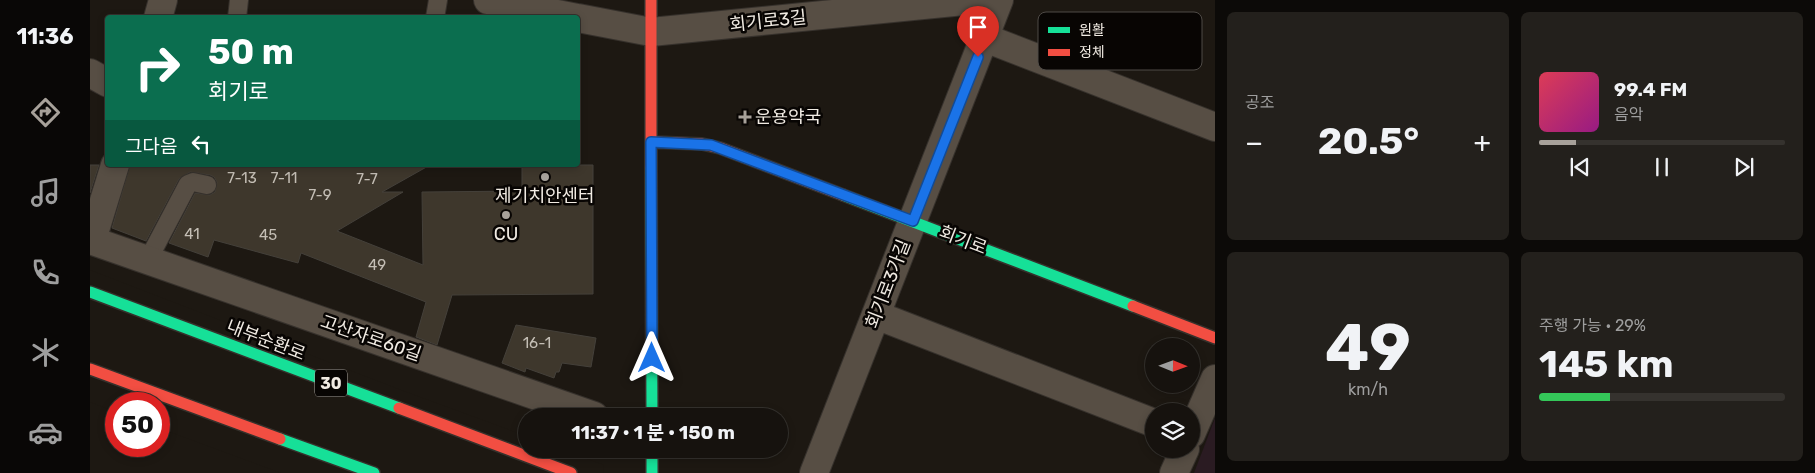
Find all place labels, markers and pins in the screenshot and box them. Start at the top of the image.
pin [957,6,999,57]
place label: 운용약국 [755,106,821,128]
marker: 운용약국 [739,111,751,123]
marker: 제기치안센터 [539,171,551,183]
place label: 제기치안센터 [495,185,595,207]
marker: CU [500,209,512,221]
place label: CU [494,223,518,245]

